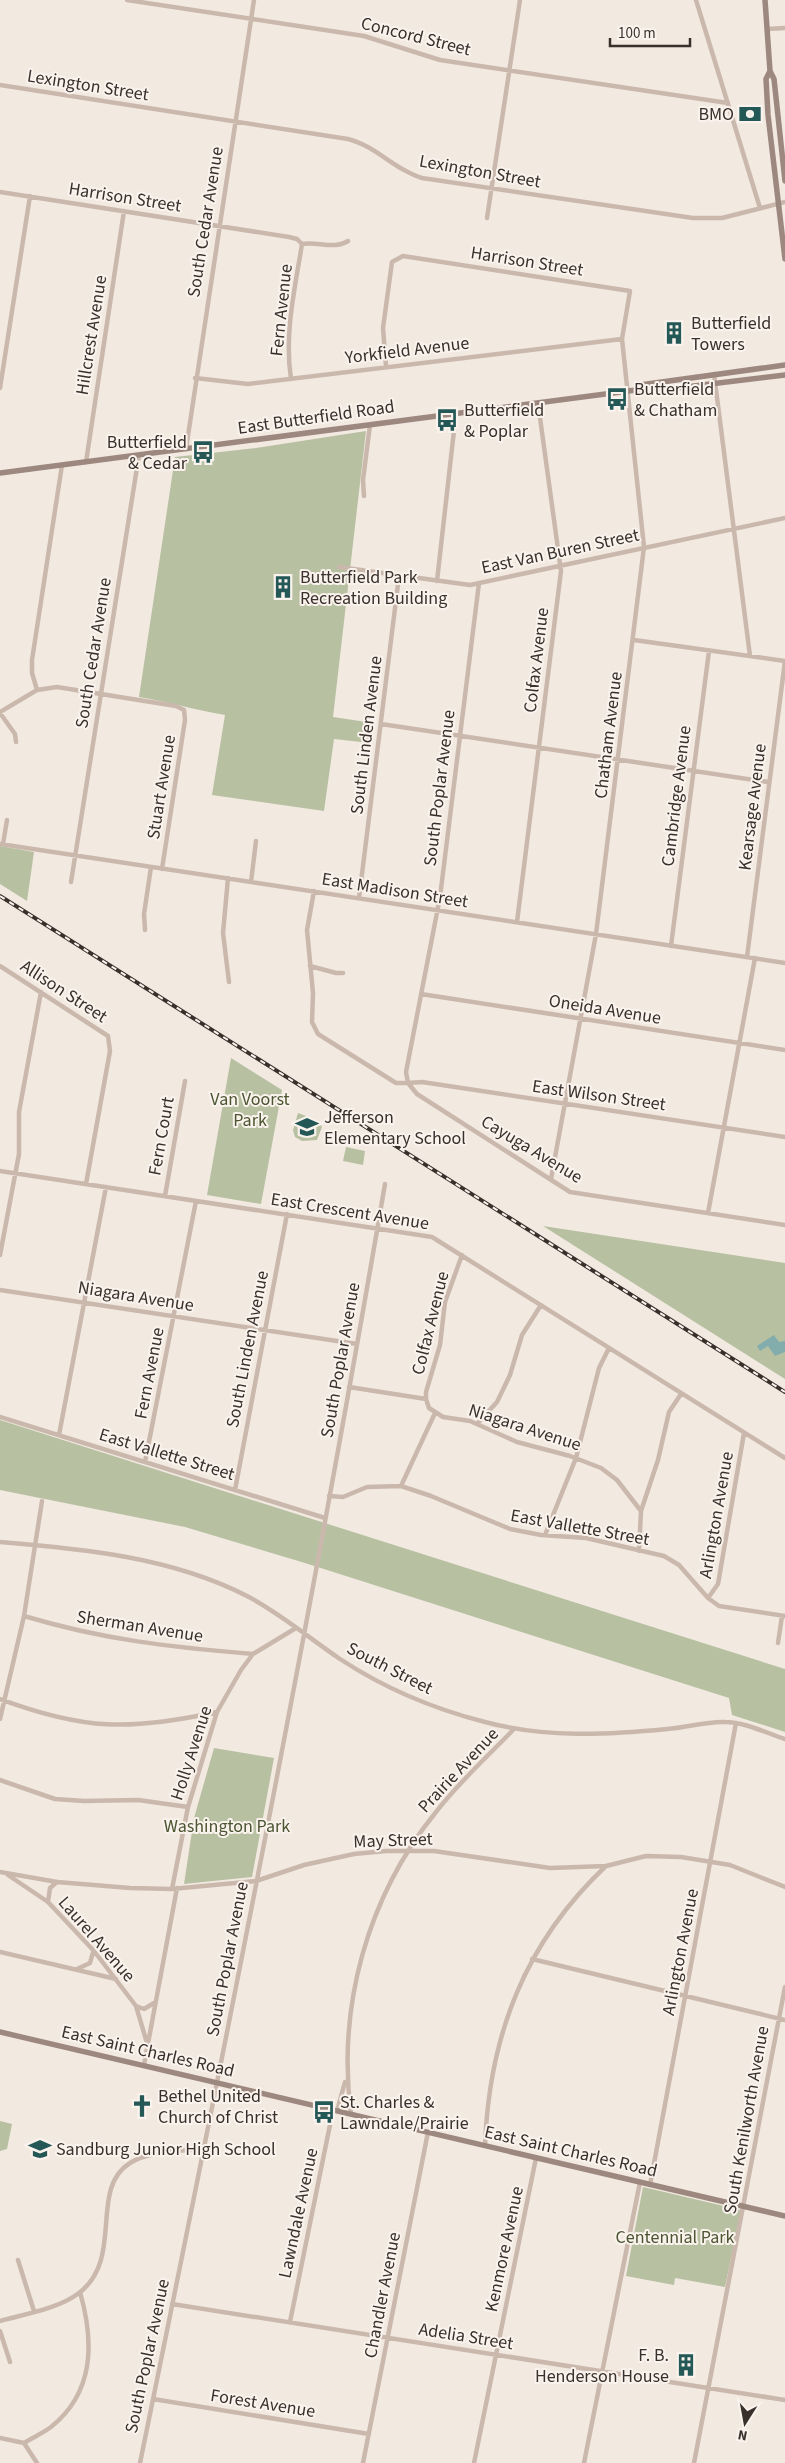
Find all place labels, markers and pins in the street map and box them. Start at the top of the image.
bank icon: BMO [737,101,763,127]
place label: BMO [698,102,734,127]
place label: Butterfield Towers [691,311,771,357]
building icon: Butterfield Towers [661,320,687,346]
place label: Butterfield & Chatham [634,377,717,423]
bus stop icon: Butterfield & Chatham [604,386,630,412]
place label: Butterfield & Poplar [464,398,544,444]
bus stop icon: Butterfield & Poplar [434,407,460,433]
place label: Butterfield & Cedar [107,430,188,476]
bus stop icon: Butterfield & Cedar [190,439,216,465]
place label: Butterfield Park Recreation Building [300,565,447,611]
building icon: Butterfield Park Recreation Building [270,574,296,600]
place label: Jefferson Elementary School [324,1105,466,1151]
school or university icon: Jefferson Elementary School [294,1114,320,1140]
place label: Bethel United Church of Christ [158,2084,278,2130]
place label: St. Charles & Lawndale/Prairie [340,2090,469,2136]
church icon: Bethel United Church of Christ [129,2093,155,2119]
bus stop icon: St. Charles & Lawndale/Prairie [311,2099,337,2125]
school or university icon: Sandburg Junior High School [27,2136,53,2162]
place label: Sandburg Junior High School [56,2137,276,2162]
place label: F. B. Henderson House [535,2343,669,2389]
building icon: F. B. Henderson House [673,2352,699,2378]

